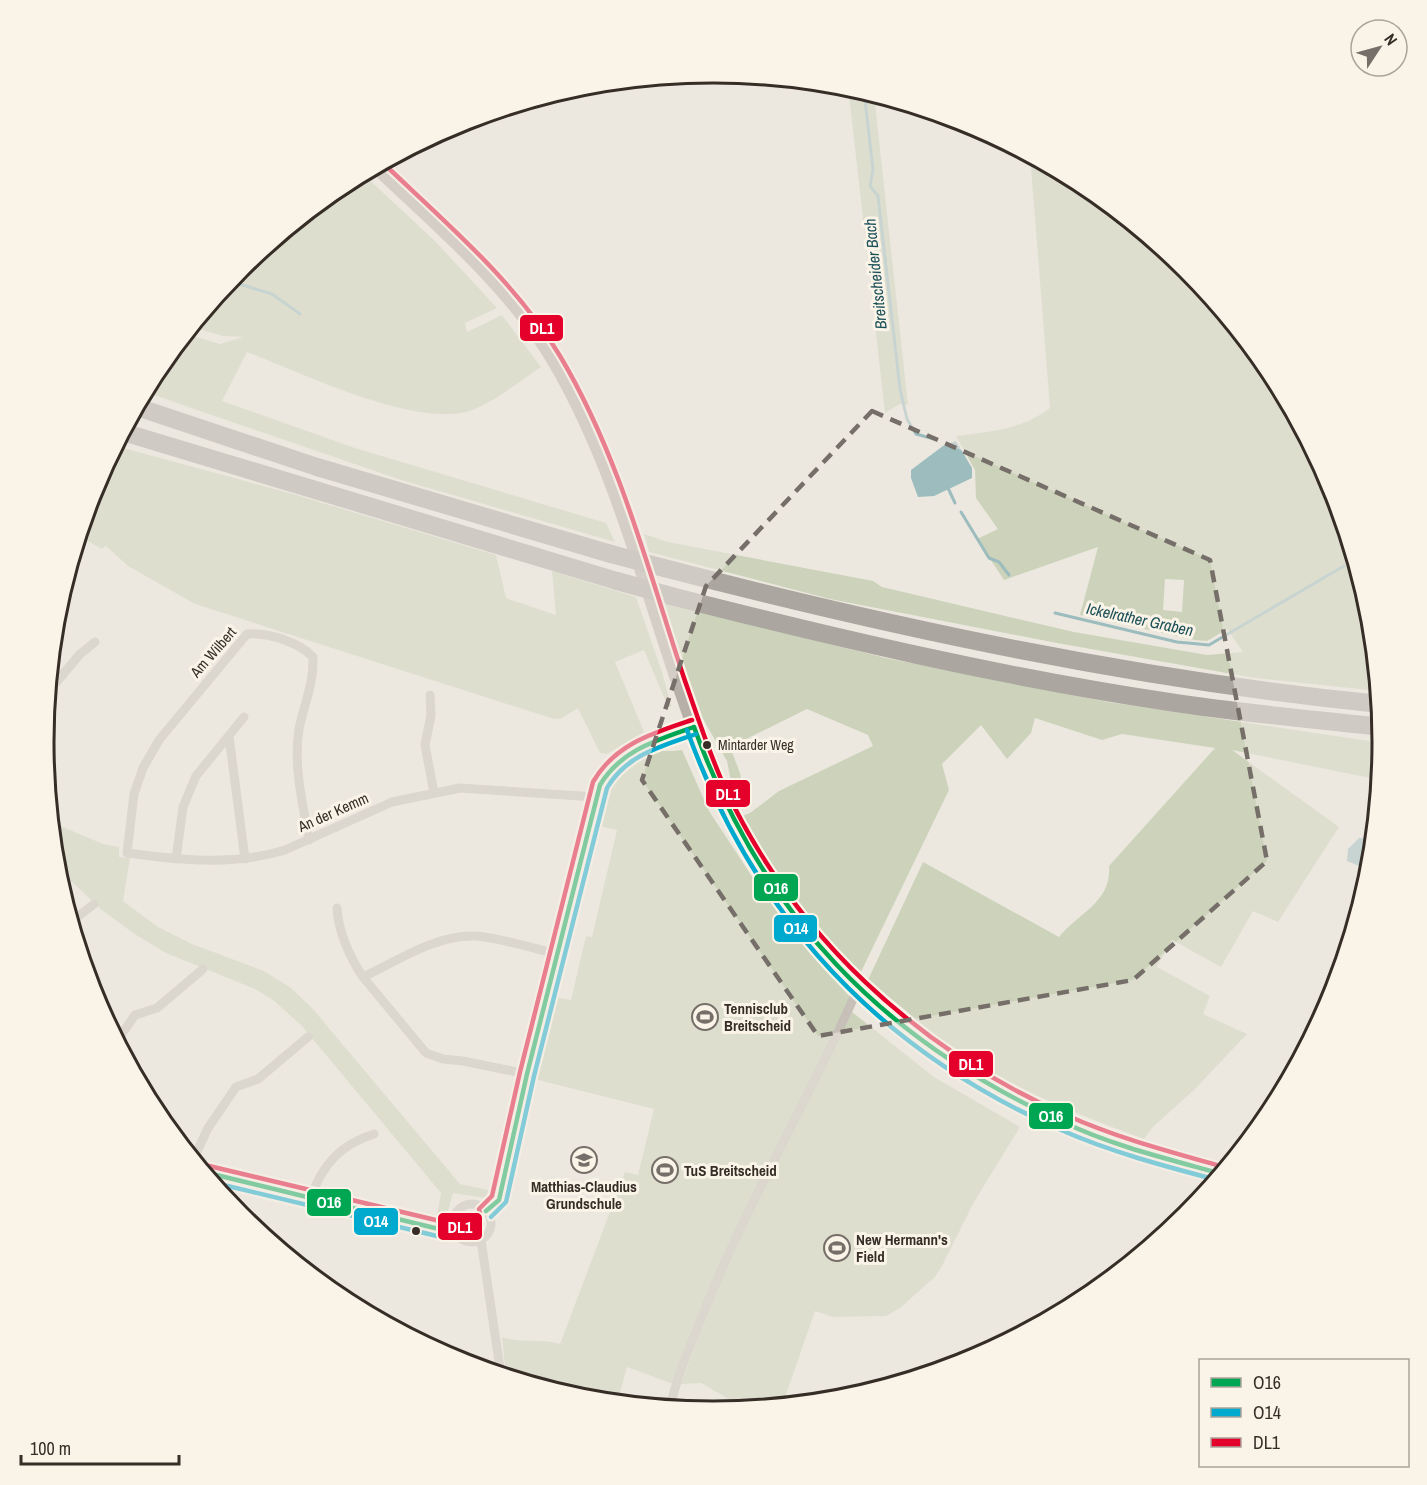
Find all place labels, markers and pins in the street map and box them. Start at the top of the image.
place label: Mintarder Weg [718,736,794,754]
marker: Mintarder Weg [701,739,713,751]
place label: Tennisclub Breitscheid [724,998,791,1036]
sports icon: Tennisclub Breitscheid [690,1002,720,1032]
school or university icon: Matthias-Claudius Grundschule [569,1145,599,1175]
sports icon: TuS Breitscheid [650,1155,680,1185]
place label: TuS Breitscheid [684,1160,777,1181]
place label: Matthias-Claudius Grundschule [531,1176,637,1214]
unlabelled marker [410,1225,422,1237]
place label: New Hermann's Field [856,1229,948,1267]
sports icon: New Hermann's Field [822,1233,852,1263]

